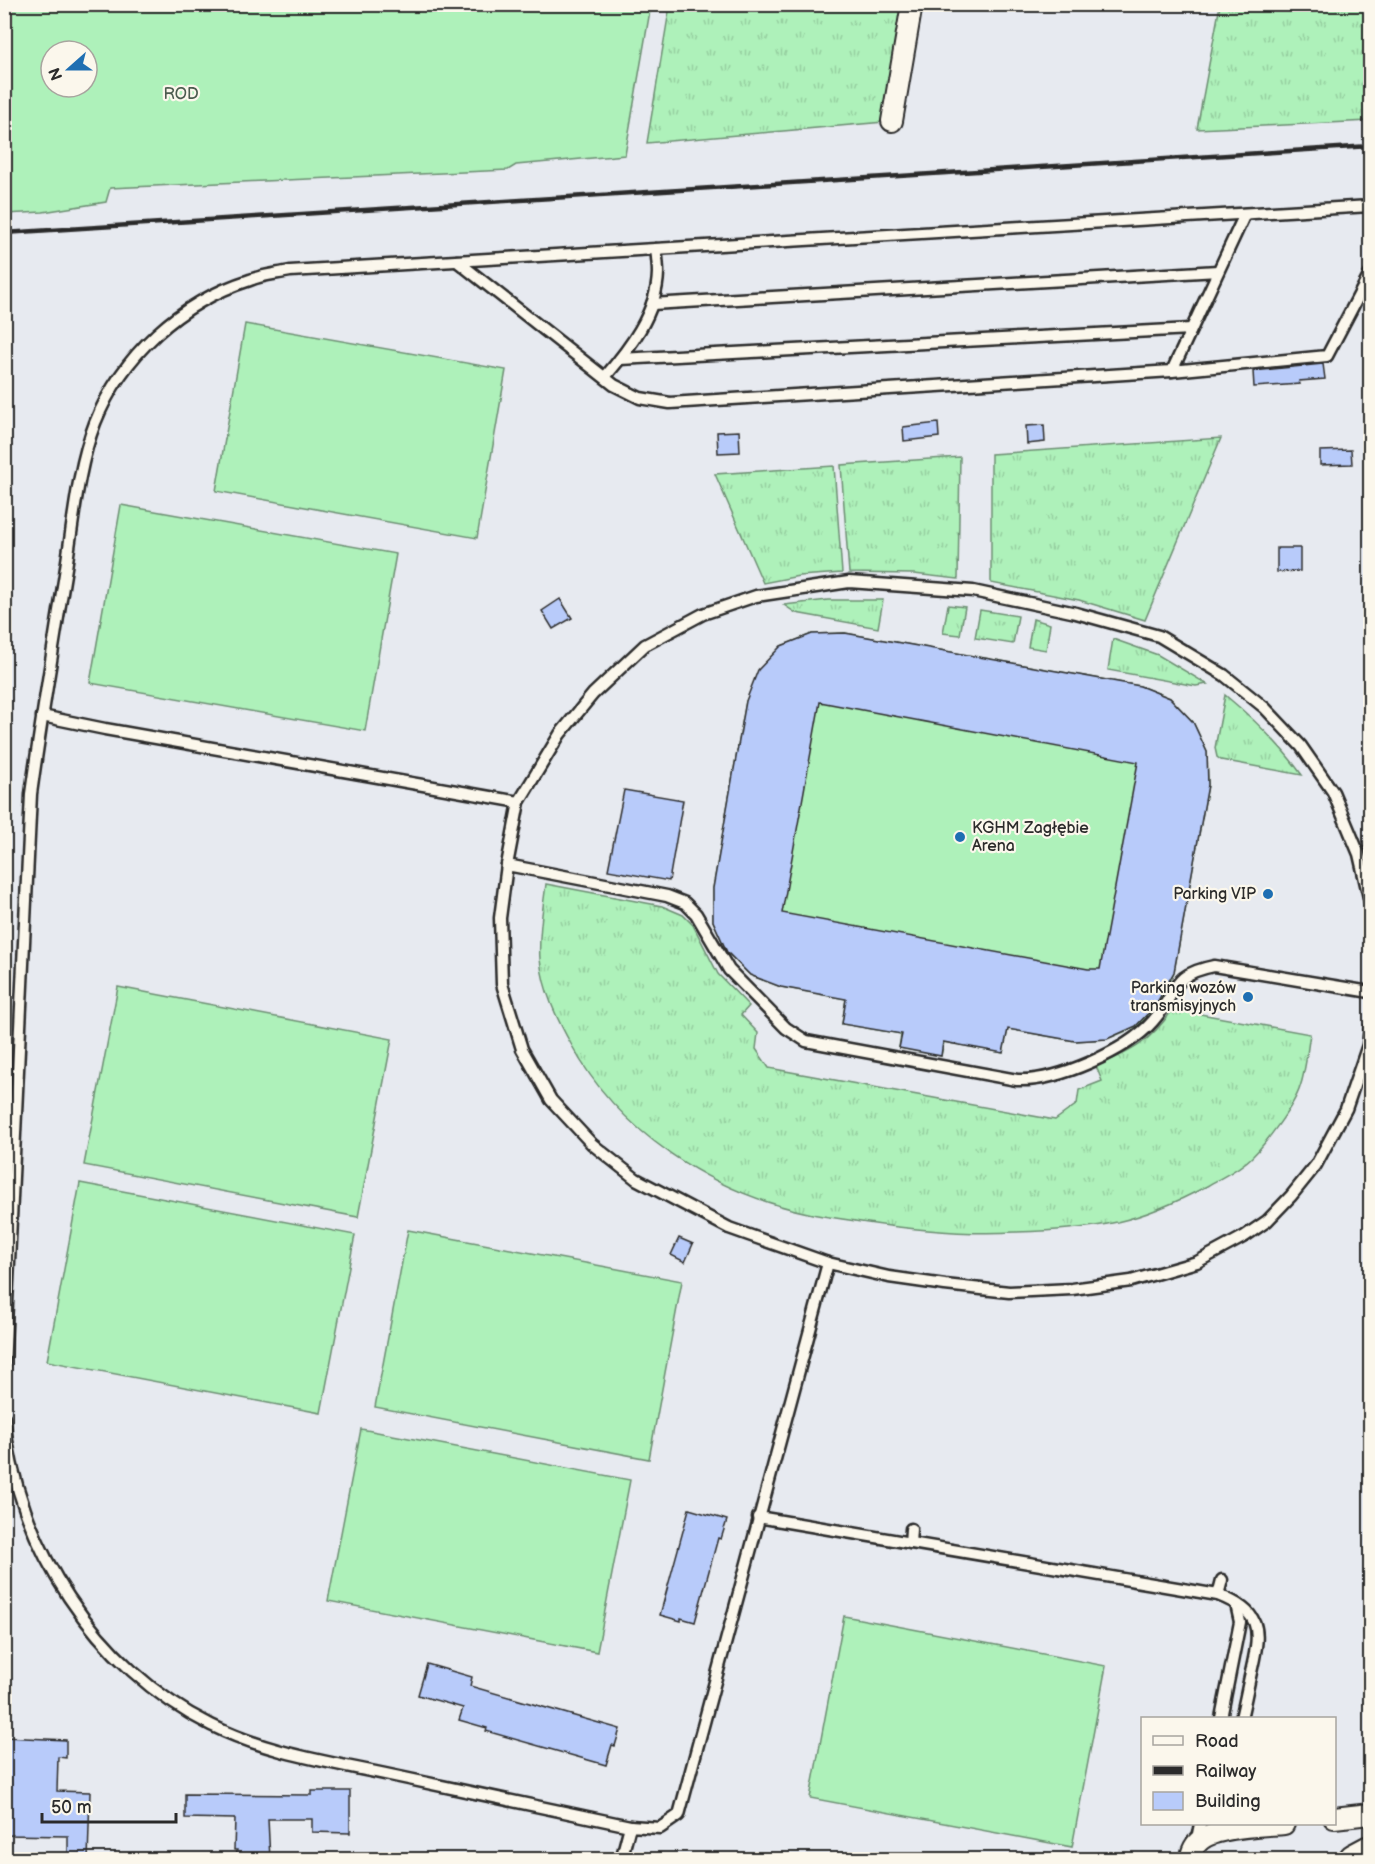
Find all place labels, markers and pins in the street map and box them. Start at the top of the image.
place label: KGHM Zagłębie Arena [972,819,1089,856]
marker: KGHM Zagłębie Arena [953,830,967,844]
place label: Parking VIP [1173,885,1256,904]
marker: Parking VIP [1261,887,1275,901]
place label: Parking wozów transmisyjnych [1130,979,1236,1016]
marker: Parking wozów transmisyjnych [1241,990,1255,1004]

